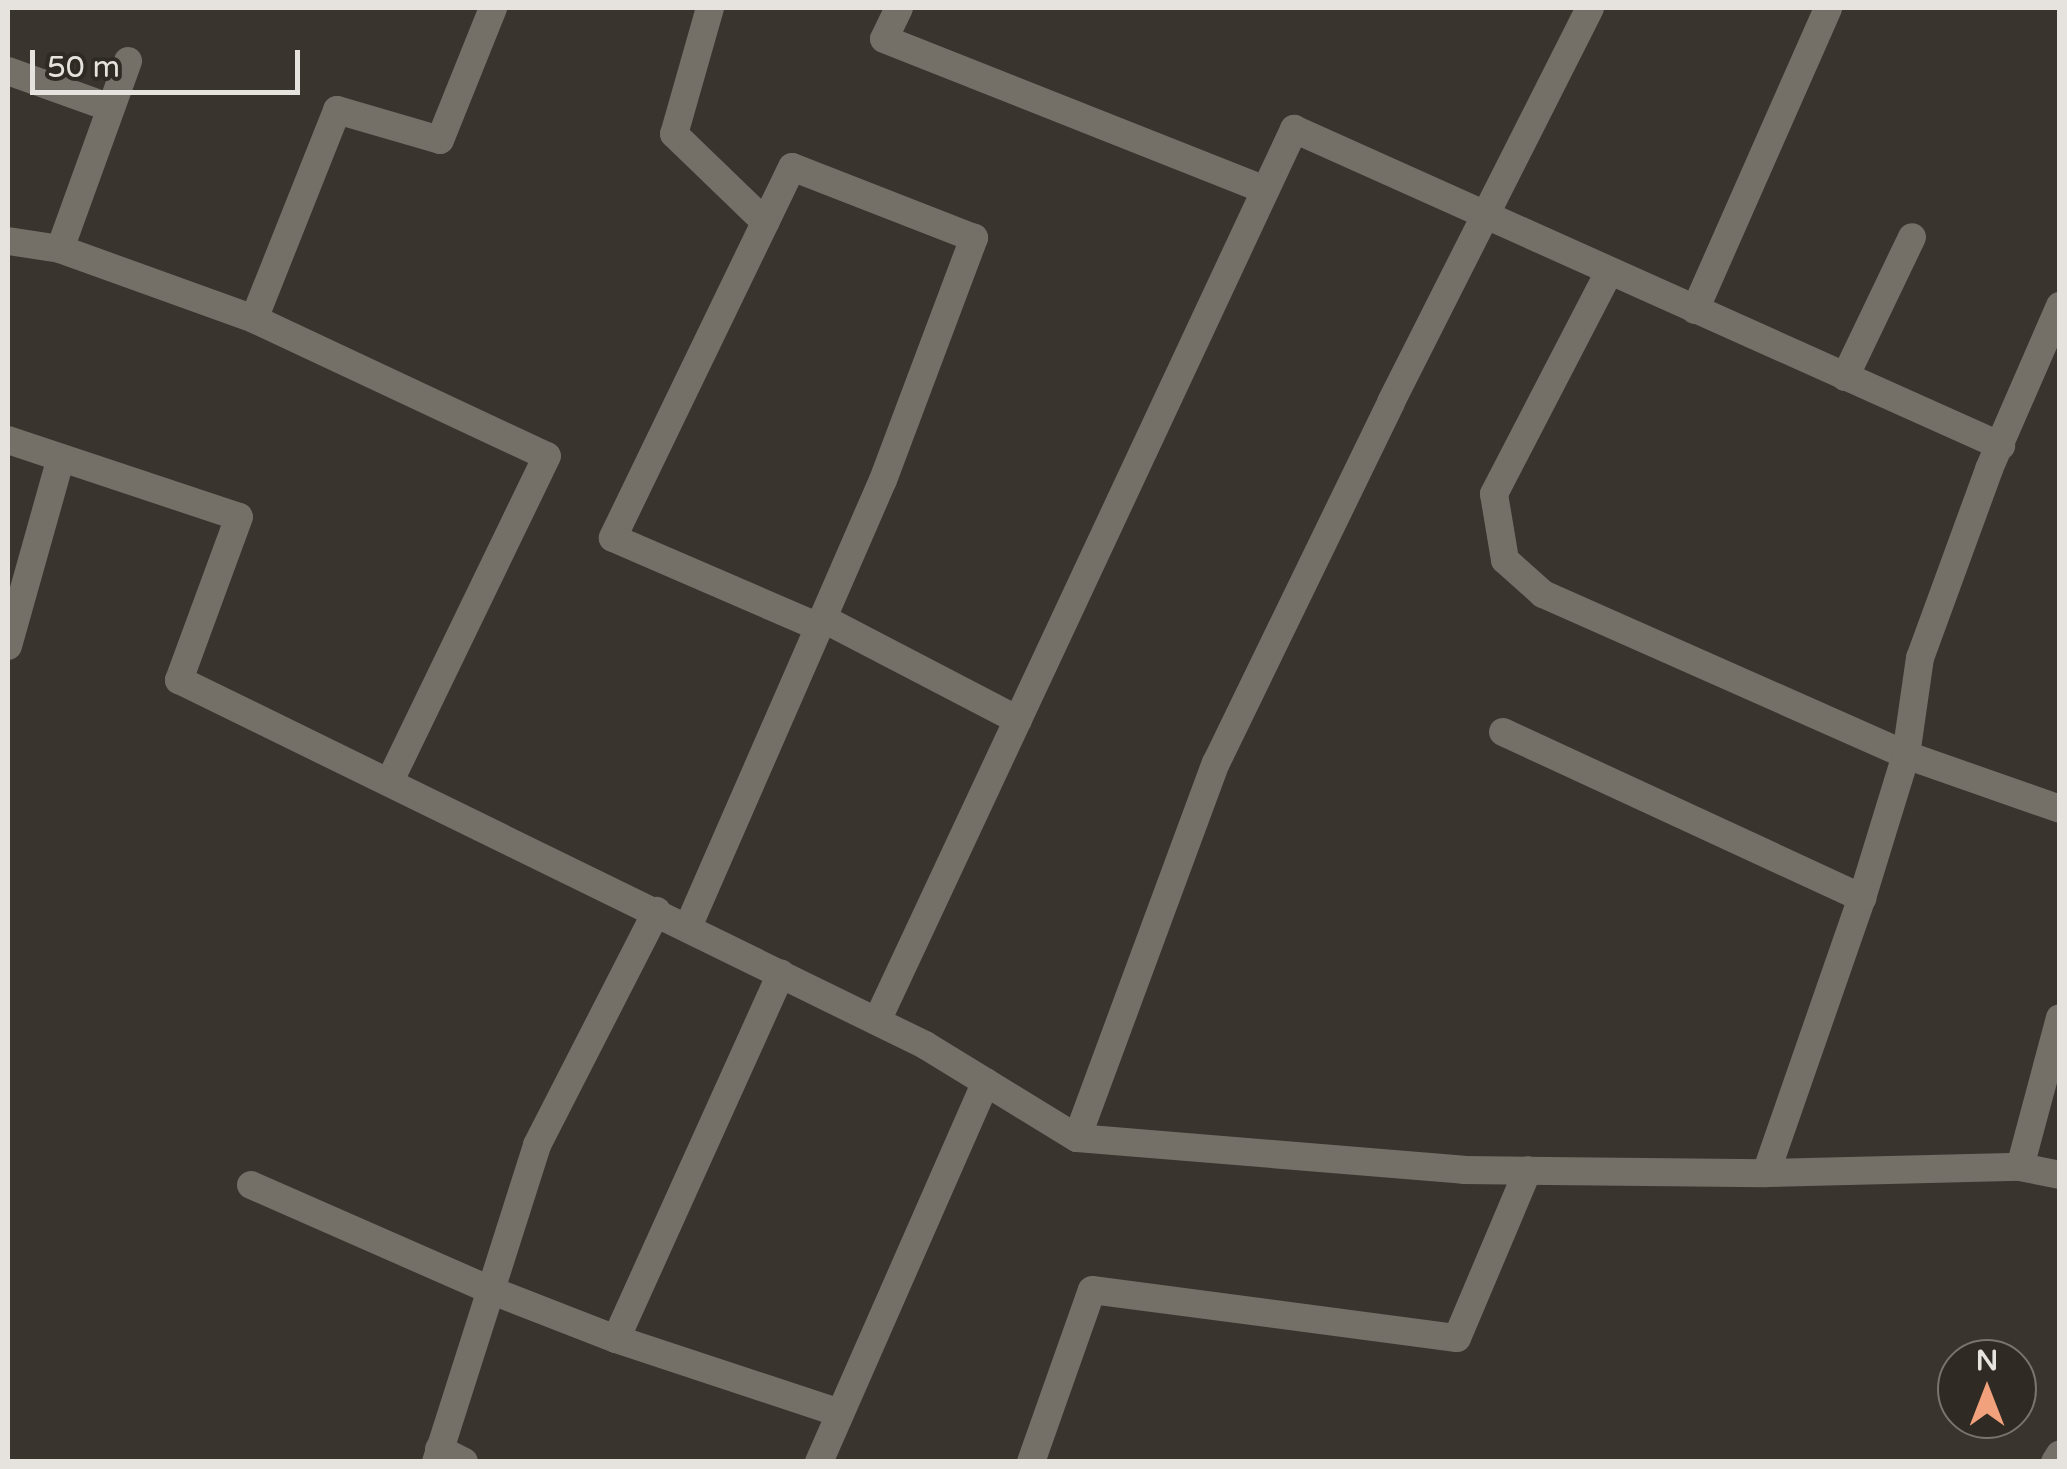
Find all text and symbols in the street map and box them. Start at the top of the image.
scale bar [35,30,305,92]
text: 50 m [47,49,120,86]
north arrow [1937,1339,2037,1439]
text: N [1976,1344,1998,1378]

